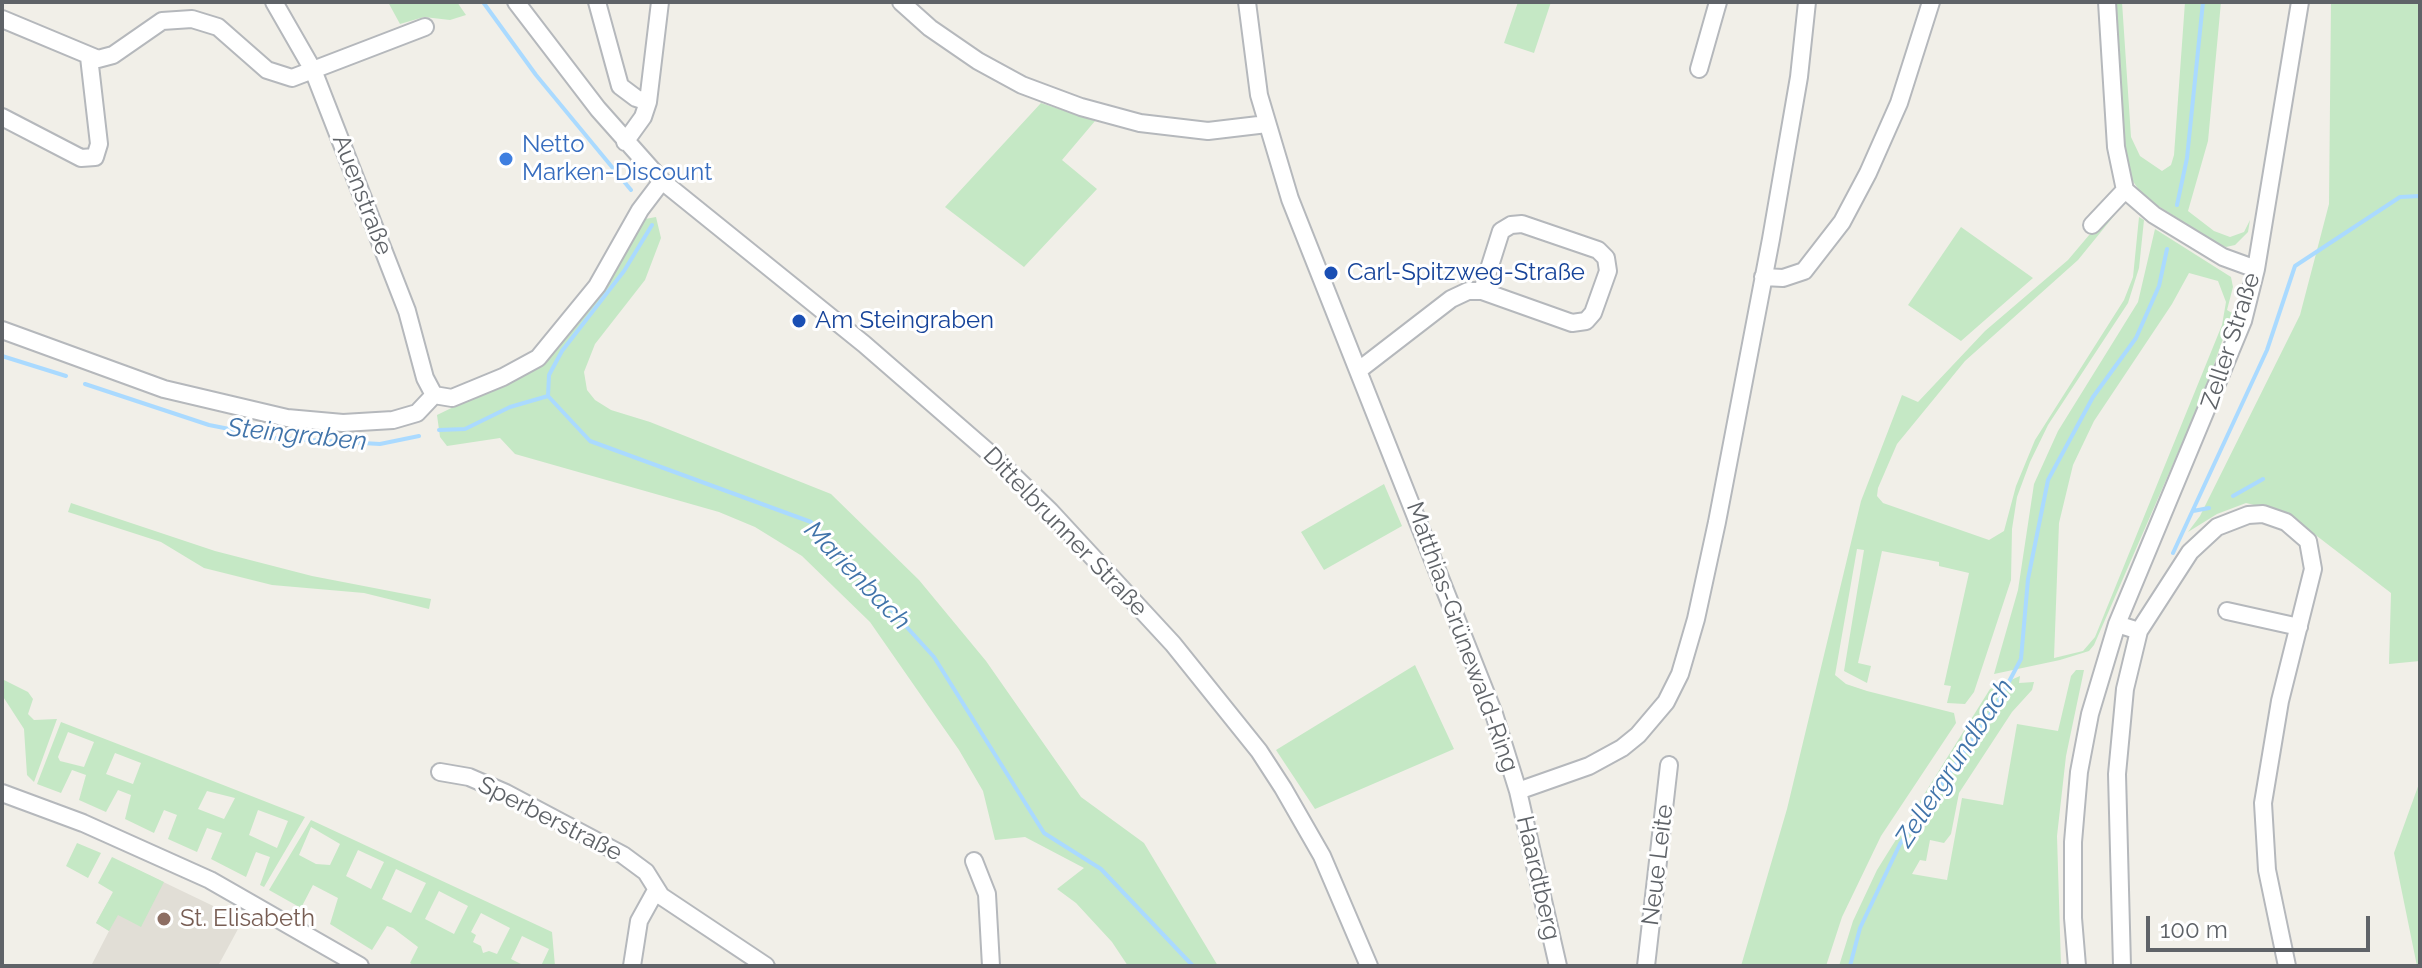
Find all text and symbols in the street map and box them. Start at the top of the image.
street label: Auenstraße [326,131,398,259]
place label: Netto Marken-Discount [522,131,712,187]
marker: Netto Marken-Discount [497,150,515,168]
place label: Carl-Spitzweg-Straße [1347,259,1585,287]
marker: Carl-Spitzweg-Straße [1322,264,1340,282]
street label: Zeller Straße [2195,269,2267,413]
place label: Am Steingraben [815,307,994,335]
marker: Am Steingraben [790,312,808,330]
water label: Steingraben [226,412,368,458]
street label: Dittelbrunner Straße [977,441,1153,623]
street label: Matthias-Grünewald-Ring [1400,498,1524,776]
water label: Marienbach [797,515,917,637]
water label: Zellergrundbach [1889,673,2021,853]
street label: Sperberstraße [473,770,627,868]
street label: Neue Leite [1636,803,1680,927]
street label: Haardtberg [1510,813,1566,943]
scale bar [2150,900,2374,950]
place label: St. Elisabeth [180,905,315,933]
marker: St. Elisabeth [155,910,173,928]
text: 100 m [2160,915,2228,944]

